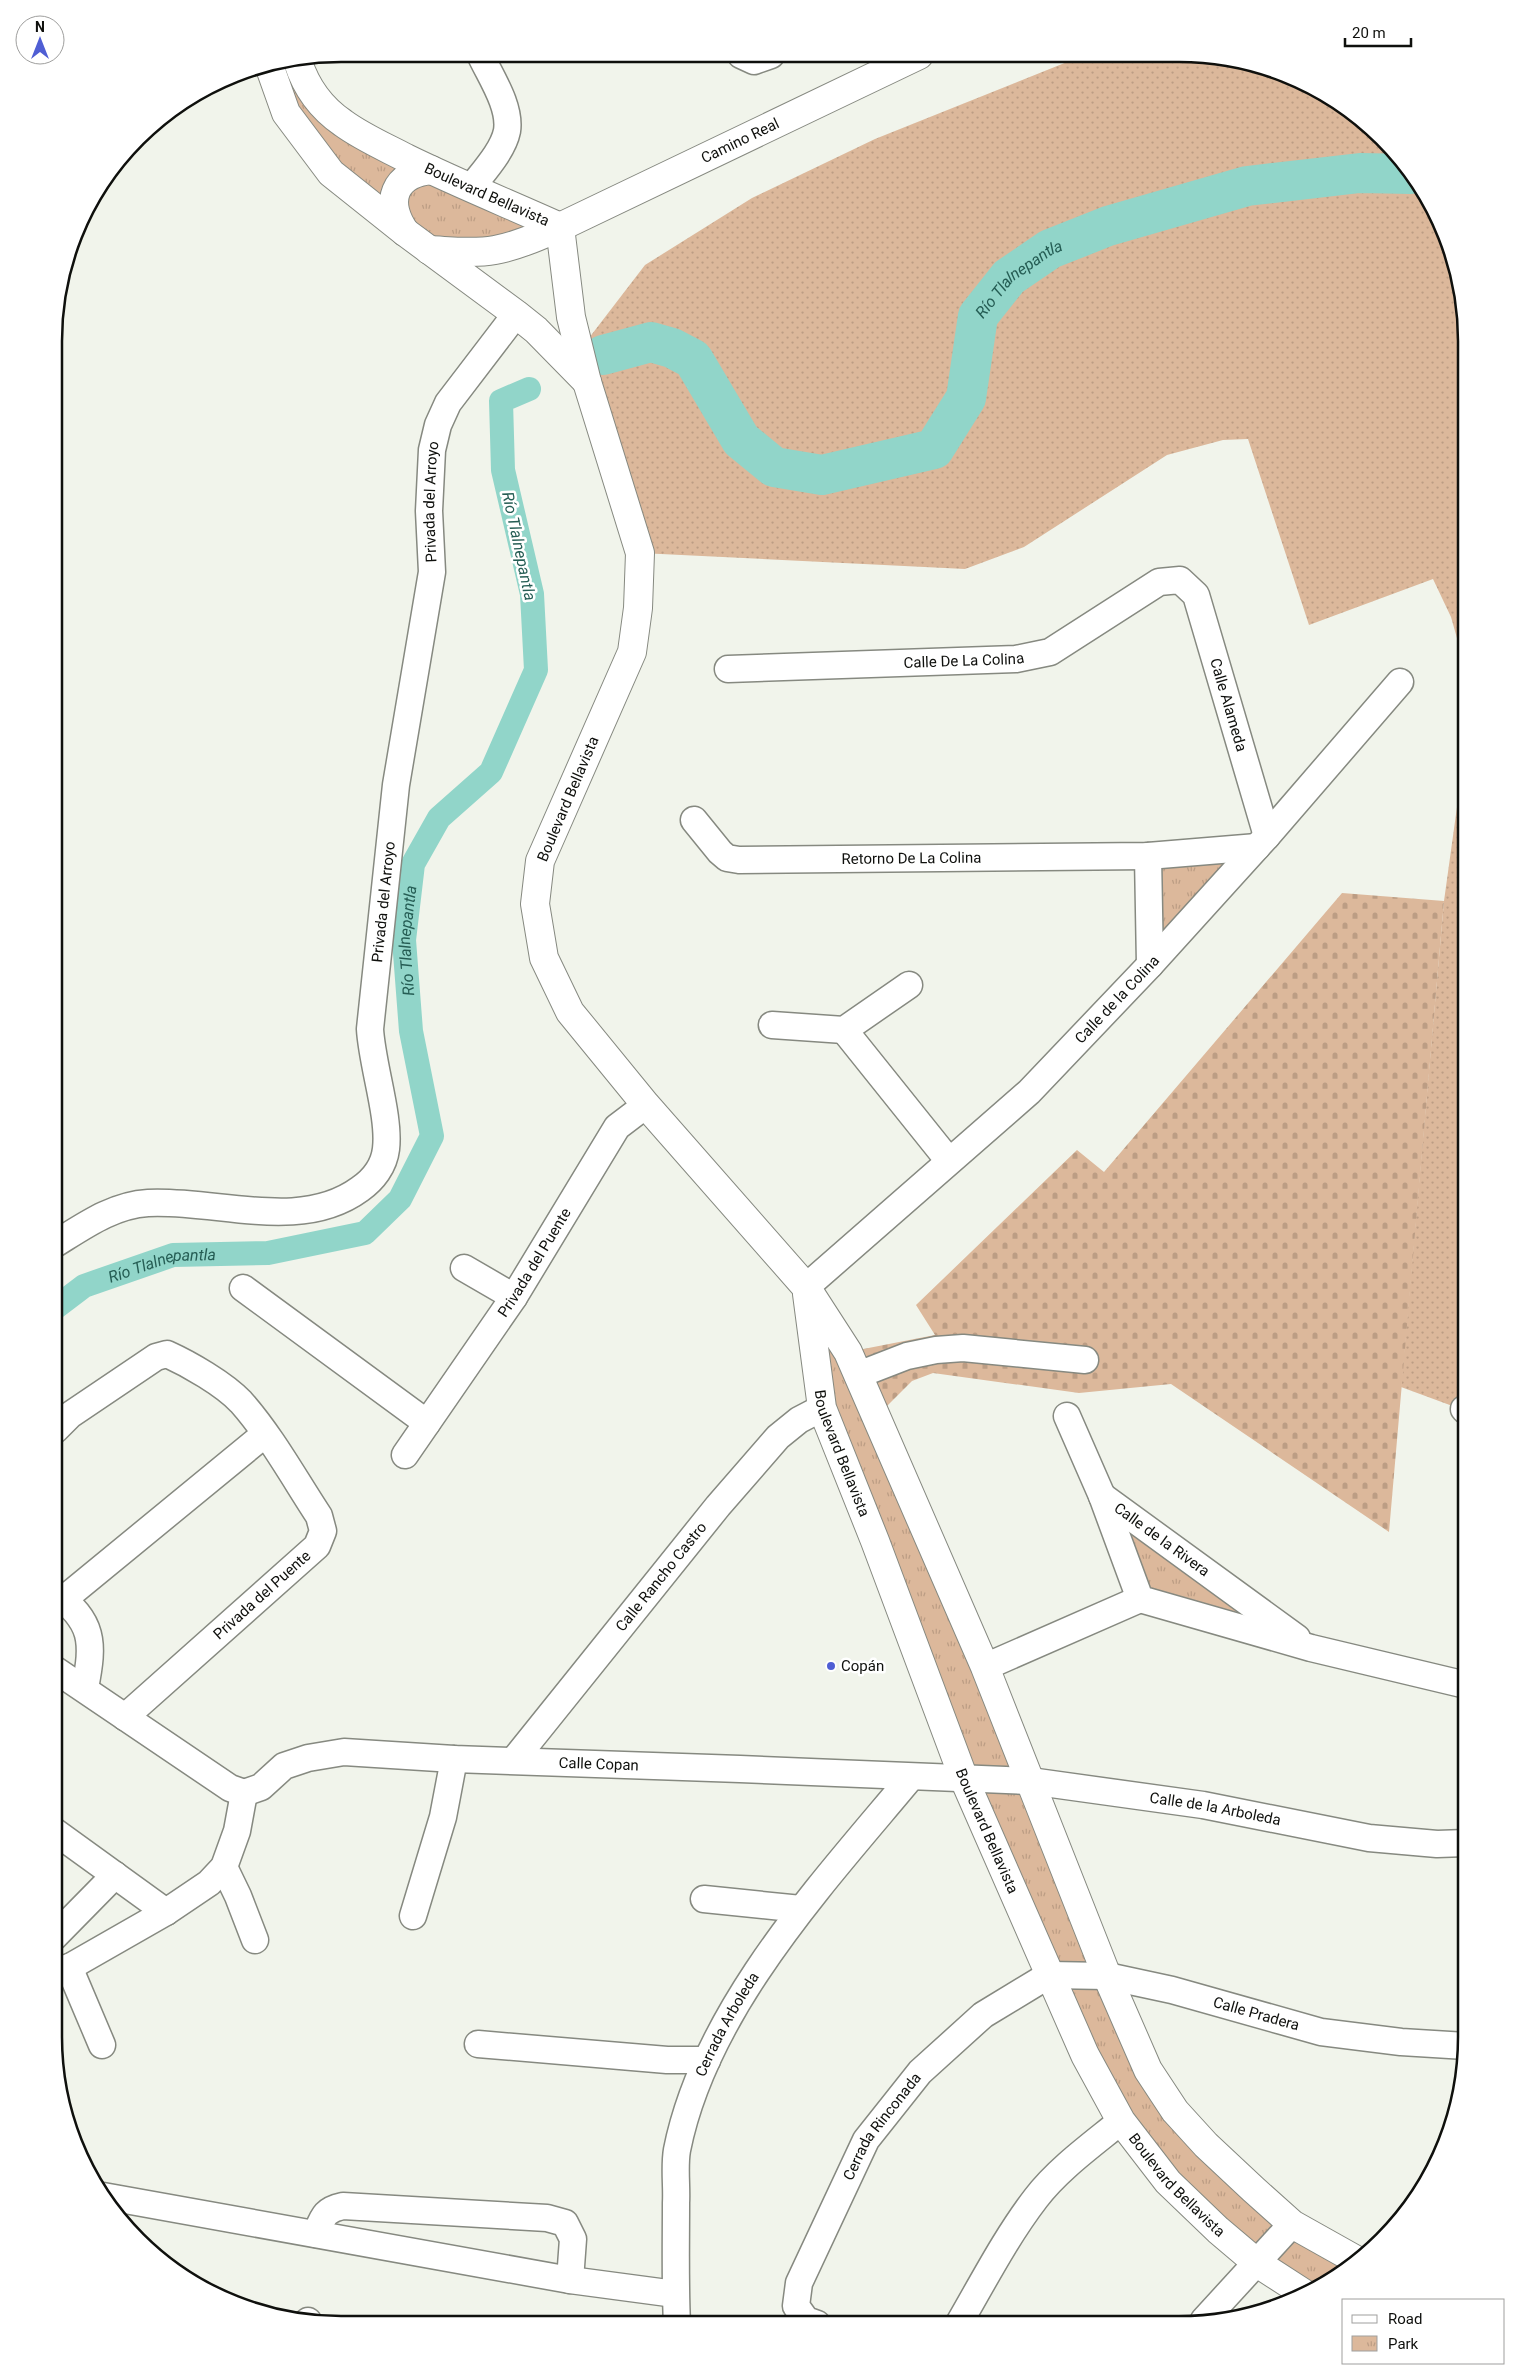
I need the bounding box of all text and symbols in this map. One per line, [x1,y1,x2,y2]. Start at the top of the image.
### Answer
north arrow [15,15,65,65]
scale bar [1345,15,1411,47]
text: N [35,19,45,35]
text: 20 m [1352,24,1386,42]
street label: Camino Real [698,114,782,167]
street label: Boulevard Bellavista [421,159,552,230]
water label: Río Tlalnepantla [971,236,1065,321]
street label: Privada del Arroyo [420,439,443,563]
water label: Río Tlalnepantla [498,490,540,602]
street label: Calle De La Colina [903,649,1026,672]
street label: Calle Alameda [1206,656,1251,754]
street label: Boulevard Bellavista [533,734,603,864]
street label: Privada del Arroyo [368,841,399,963]
street label: Retorno De La Colina [841,849,981,868]
water label: Río Tlalnepantla [394,884,420,997]
street label: Calle de la Colina [1071,952,1163,1047]
street label: Privada del Puente [494,1205,575,1320]
water label: Río Tlalnepantla [106,1245,216,1286]
street label: Boulevard Bellavista [811,1389,873,1519]
street label: Calle de la Rivera [1111,1499,1213,1580]
street label: Calle Rancho Castro [612,1518,711,1635]
street label: Privada del Puente [210,1547,314,1643]
place label: Copán [841,1657,884,1675]
marker: Copán [825,1660,837,1672]
street label: Calle Copan [558,1754,639,1774]
street label: Boulevard Bellavista [952,1766,1022,1896]
street label: Calle de la Arboleda [1149,1789,1282,1829]
street label: Cerrada Arboleda [692,1969,763,2079]
street label: Calle Pradera [1211,1993,1301,2034]
street label: Cerrada Rinconada [839,2069,925,2183]
street label: Boulevard Bellavista [1125,2130,1229,2241]
legend [1342,2299,1505,2364]
text: Road [1388,2310,1422,2328]
text: Park [1388,2335,1419,2353]

